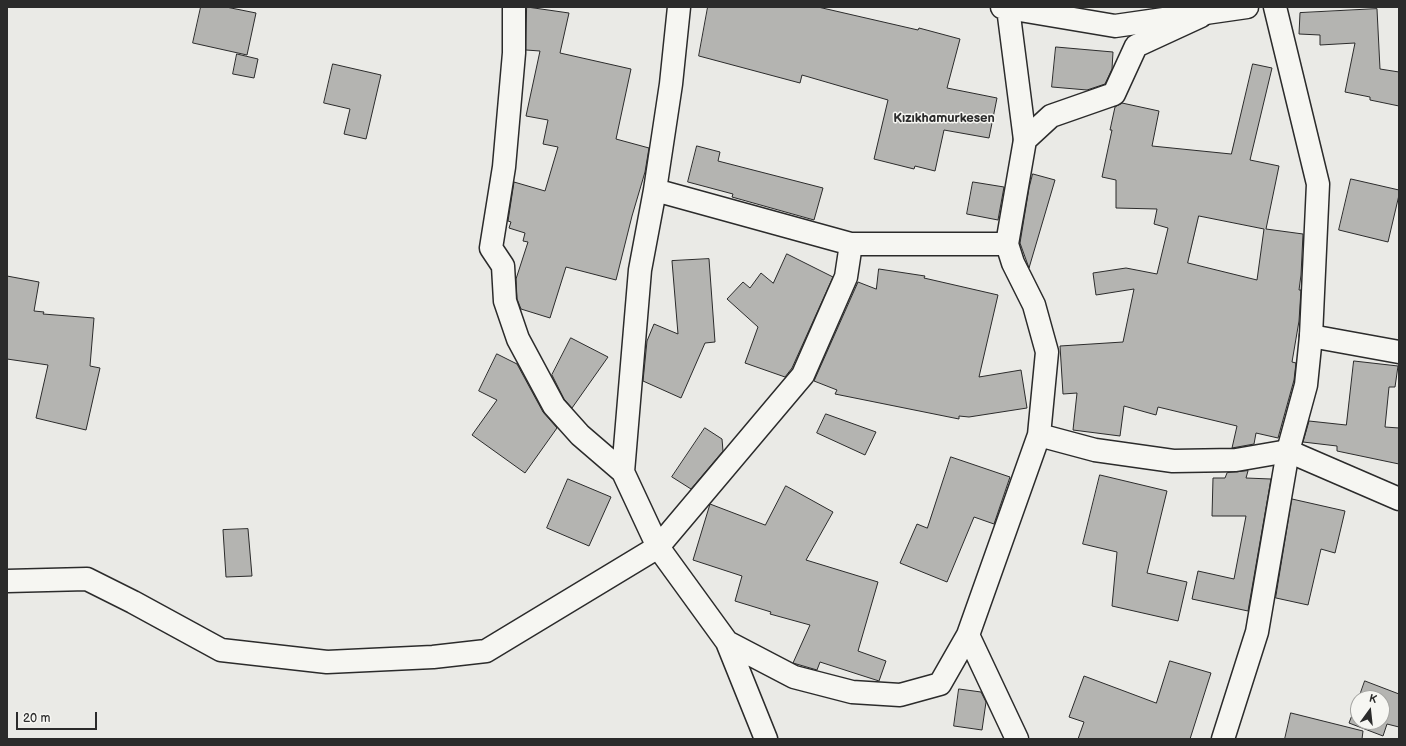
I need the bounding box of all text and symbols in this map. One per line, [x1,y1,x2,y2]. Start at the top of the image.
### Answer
district label: Kızıkhamurkesen [893,111,995,127]
north arrow [1350,690,1390,730]
text: K [1368,692,1378,706]
scale bar [18,704,99,730]
text: 20 m [23,711,50,726]

